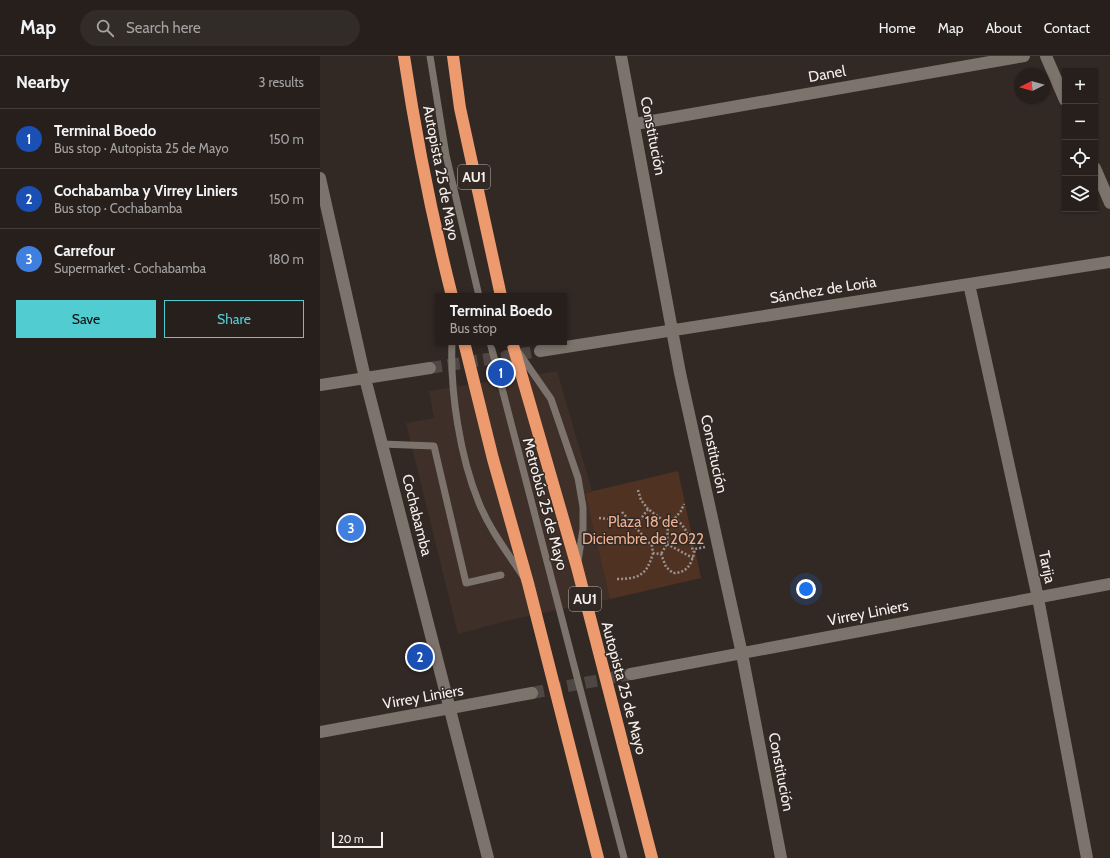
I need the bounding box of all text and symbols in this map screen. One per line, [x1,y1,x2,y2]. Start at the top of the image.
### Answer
search box [80,10,360,46]
text: Map [20,16,56,39]
icon: search [94,17,116,39]
text: Search here [126,19,201,37]
text: Home [879,19,916,37]
text: Map [938,19,963,37]
text: About [985,19,1022,37]
text: Contact [1044,19,1090,37]
street label: Danel [807,62,848,86]
north arrow [1014,68,1050,104]
map controls [1062,68,1098,212]
button: + [1062,68,1098,104]
text: Nearby [16,72,69,92]
text: 3 results [258,74,304,90]
street label: Constitución [637,95,669,177]
street label: Autopista 25 de Mayo [419,104,463,242]
button: − [1062,104,1098,140]
text: Terminal Boedo [54,122,156,140]
text: 1 [27,131,31,147]
text: 150 m [269,131,304,147]
text: Bus stop · Autopista 25 de Mayo [54,140,229,156]
button: locate [1062,140,1098,176]
road number: AU1 [458,165,490,189]
button: layers [1062,176,1098,212]
text: Cochabamba y Virrey Liniers [54,182,238,200]
text: 2 [26,191,32,207]
text: 150 m [269,191,304,207]
text: Bus stop · Cochabamba [54,200,182,216]
text: Carrefour [54,242,115,260]
text: 3 [25,251,33,267]
text: 180 m [268,251,304,267]
text: Supermarket · Cochabamba [54,260,206,276]
street label: Sánchez de Loria [768,273,878,307]
popup [435,293,567,345]
button: Save [16,300,156,338]
button: Share [164,300,304,338]
text: Terminal Boedo [450,302,552,320]
text: Bus stop [450,320,497,336]
pin: 1 [488,358,514,388]
street label: Constitución [697,413,731,495]
street label: Metrobús 25 de Mayo [519,436,571,572]
street label: Cochabamba [398,472,436,559]
pin: 3 [338,513,364,543]
park label: Plaza 18 de Diciembre de 2022 [582,513,704,548]
street label: Tarija [1035,549,1059,586]
your location [796,579,816,599]
road number: AU1 [569,587,601,611]
street label: Virrey Liniers [826,596,910,630]
street label: Autopista 25 de Mayo [598,620,650,756]
pin: 2 [407,642,433,672]
street label: Virrey Liniers [381,681,465,713]
street label: Constitución [765,731,797,813]
scale bar [332,830,383,849]
text: 20 m [338,832,364,846]

